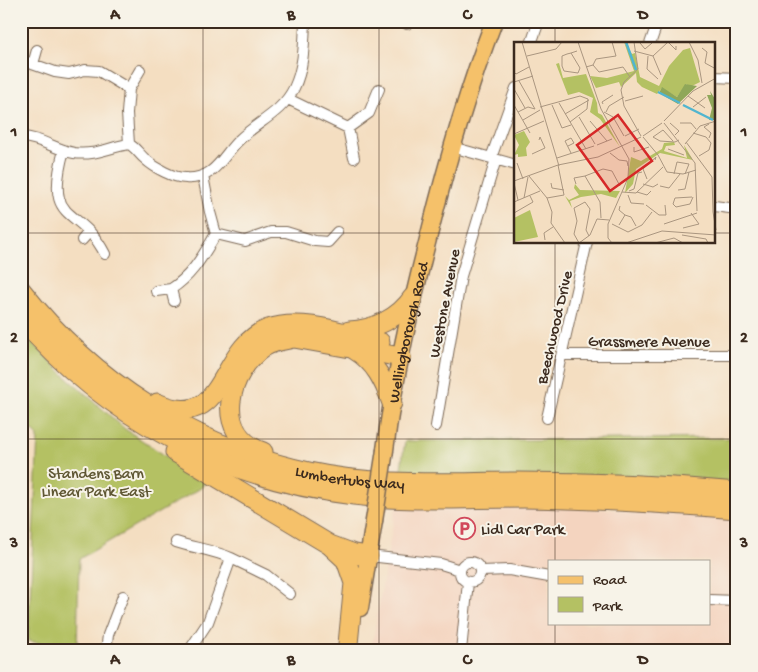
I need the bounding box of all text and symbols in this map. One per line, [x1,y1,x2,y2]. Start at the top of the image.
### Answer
text: A [109,7,121,26]
text: B [286,7,296,26]
text: C [462,7,473,26]
text: D [636,7,649,26]
inset map [514,42,716,244]
text: 1 [10,124,17,143]
text: 1 [740,124,747,143]
street label: Westone Avenue [427,247,466,360]
street label: Wellingborough Road [386,259,435,405]
street label: Beechwood Drive [534,269,579,387]
text: 2 [10,330,18,349]
text: 2 [740,330,748,349]
street label: Grassmere Avenue [588,334,711,353]
street label: Lumbertubs Way [293,463,405,495]
park label: Standens Barn Linear Park East [41,466,152,503]
parking icon: Lidl Car Park [453,516,477,540]
place label: Lidl Car Park [481,522,566,541]
text: 3 [9,535,18,554]
text: 3 [739,535,748,554]
legend [548,560,710,624]
text: Road [593,572,627,590]
text: Park [592,598,623,616]
text: A [109,652,121,671]
text: B [286,652,296,671]
text: C [462,652,473,671]
text: D [636,652,649,671]

